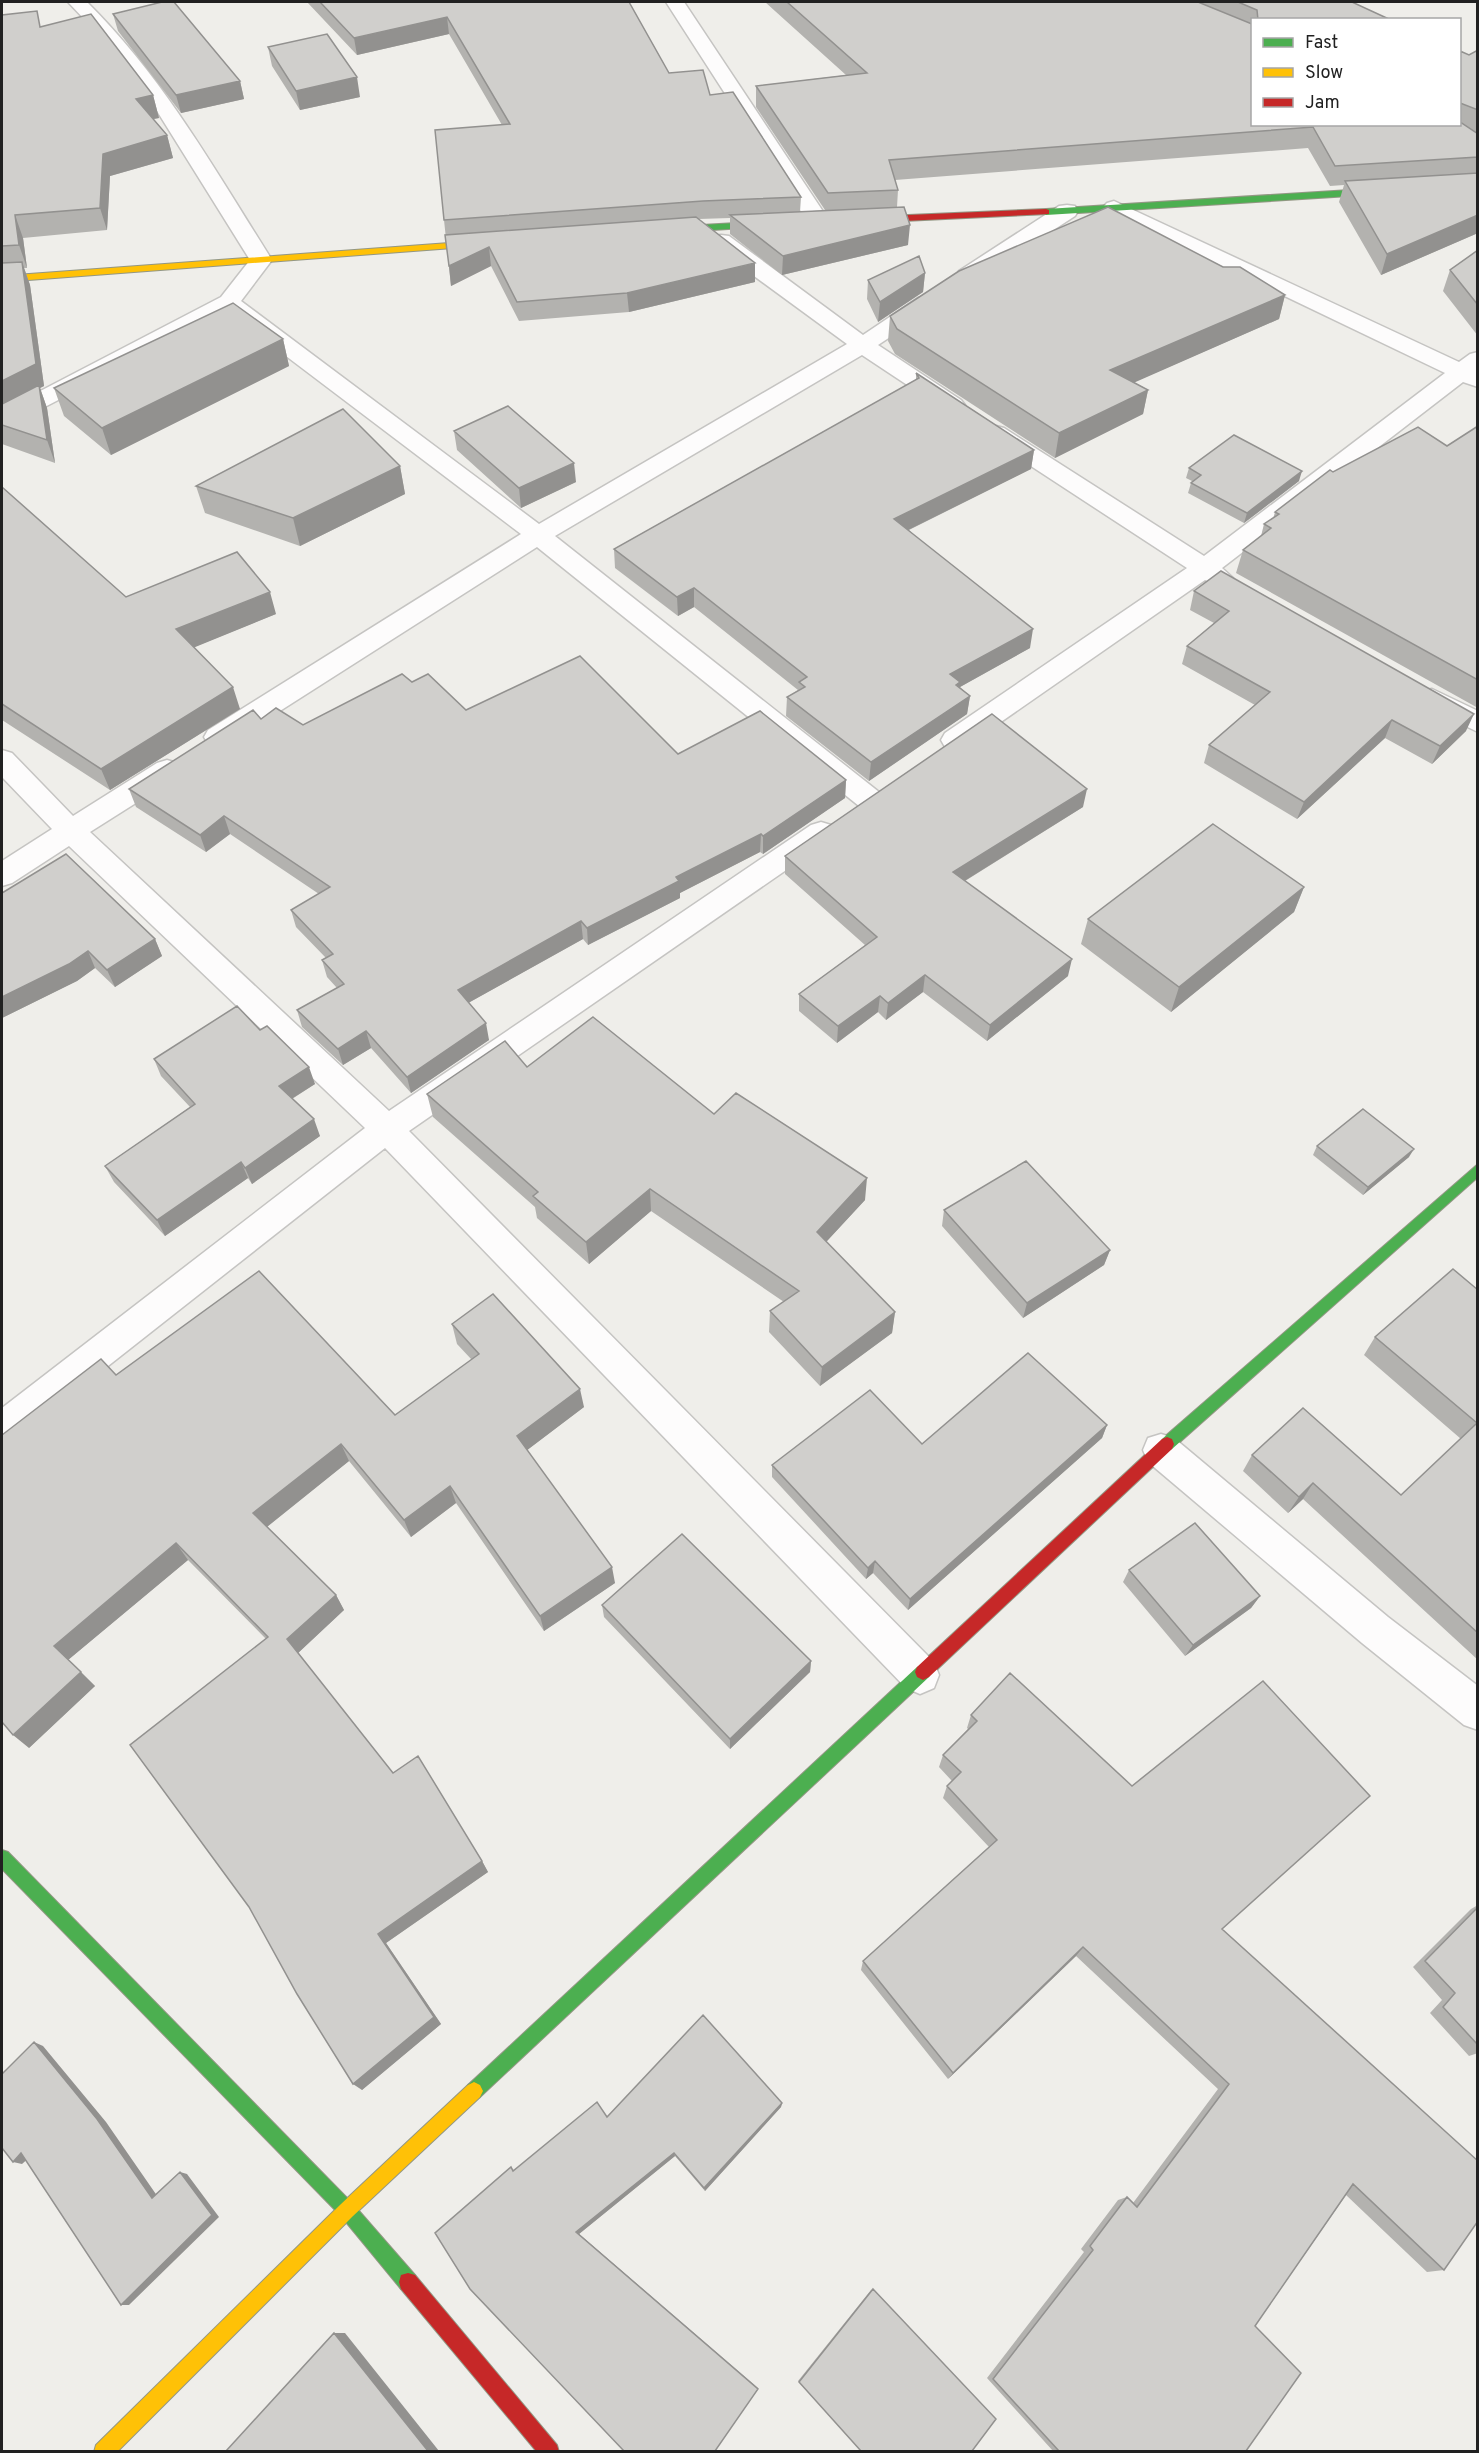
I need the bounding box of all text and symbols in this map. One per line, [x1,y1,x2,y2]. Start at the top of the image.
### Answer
legend [1251,18,1461,126]
text: Fast [1305,32,1338,55]
text: Slow [1305,62,1343,85]
text: Jam [1305,92,1340,115]

